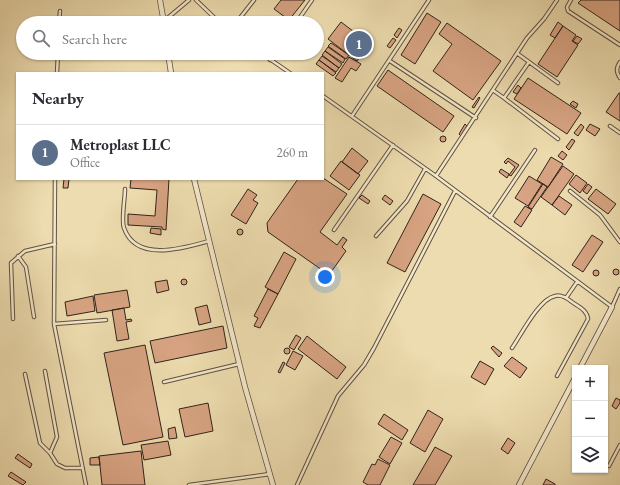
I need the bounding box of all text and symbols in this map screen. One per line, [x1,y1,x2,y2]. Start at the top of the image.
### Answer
search box [16,16,324,60]
icon: search [30,27,52,49]
text: Search here [62,29,127,48]
pin: 1 [346,29,372,59]
text: Nearby [32,87,84,109]
text: Metroplast LLC [70,135,171,154]
text: 1 [42,144,48,161]
text: 260 m [277,144,308,161]
text: Office [70,154,100,171]
your location [315,267,335,287]
map controls [572,365,608,473]
button: + [572,365,608,401]
button: − [572,401,608,437]
button: layers [572,437,608,473]

